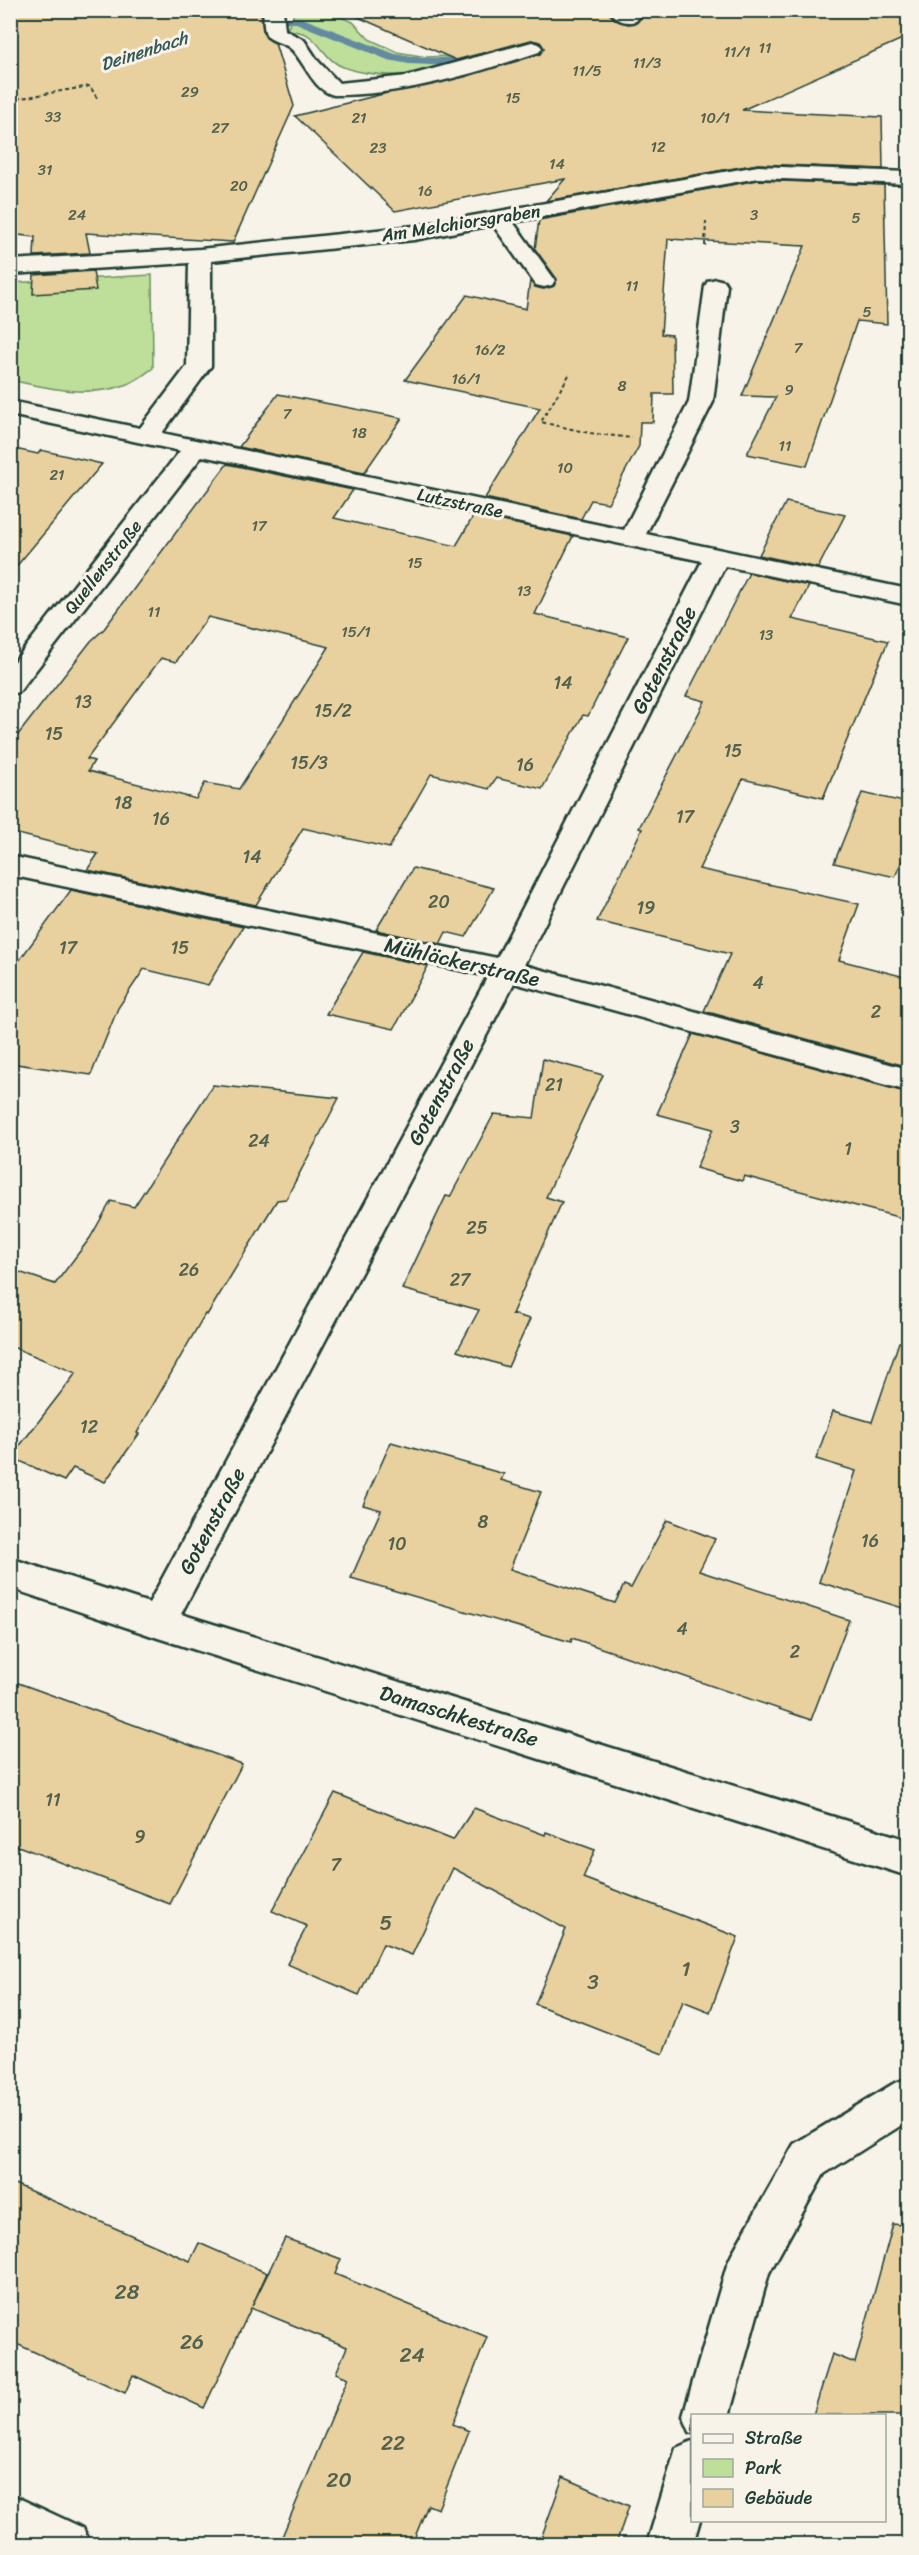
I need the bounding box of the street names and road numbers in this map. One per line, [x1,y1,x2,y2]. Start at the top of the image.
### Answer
street label: Am Melchiorsgraben [378,195,543,252]
street label: Lutzstraße [414,478,506,528]
street label: Quellenstraße [55,512,151,622]
street label: Gotenstraße [620,599,708,721]
street label: Mühläckerstraße [380,926,544,998]
street label: Gotenstraße [397,1031,485,1153]
street label: Gotenstraße [168,1460,256,1582]
street label: Damaschkestraße [375,1674,543,1758]

